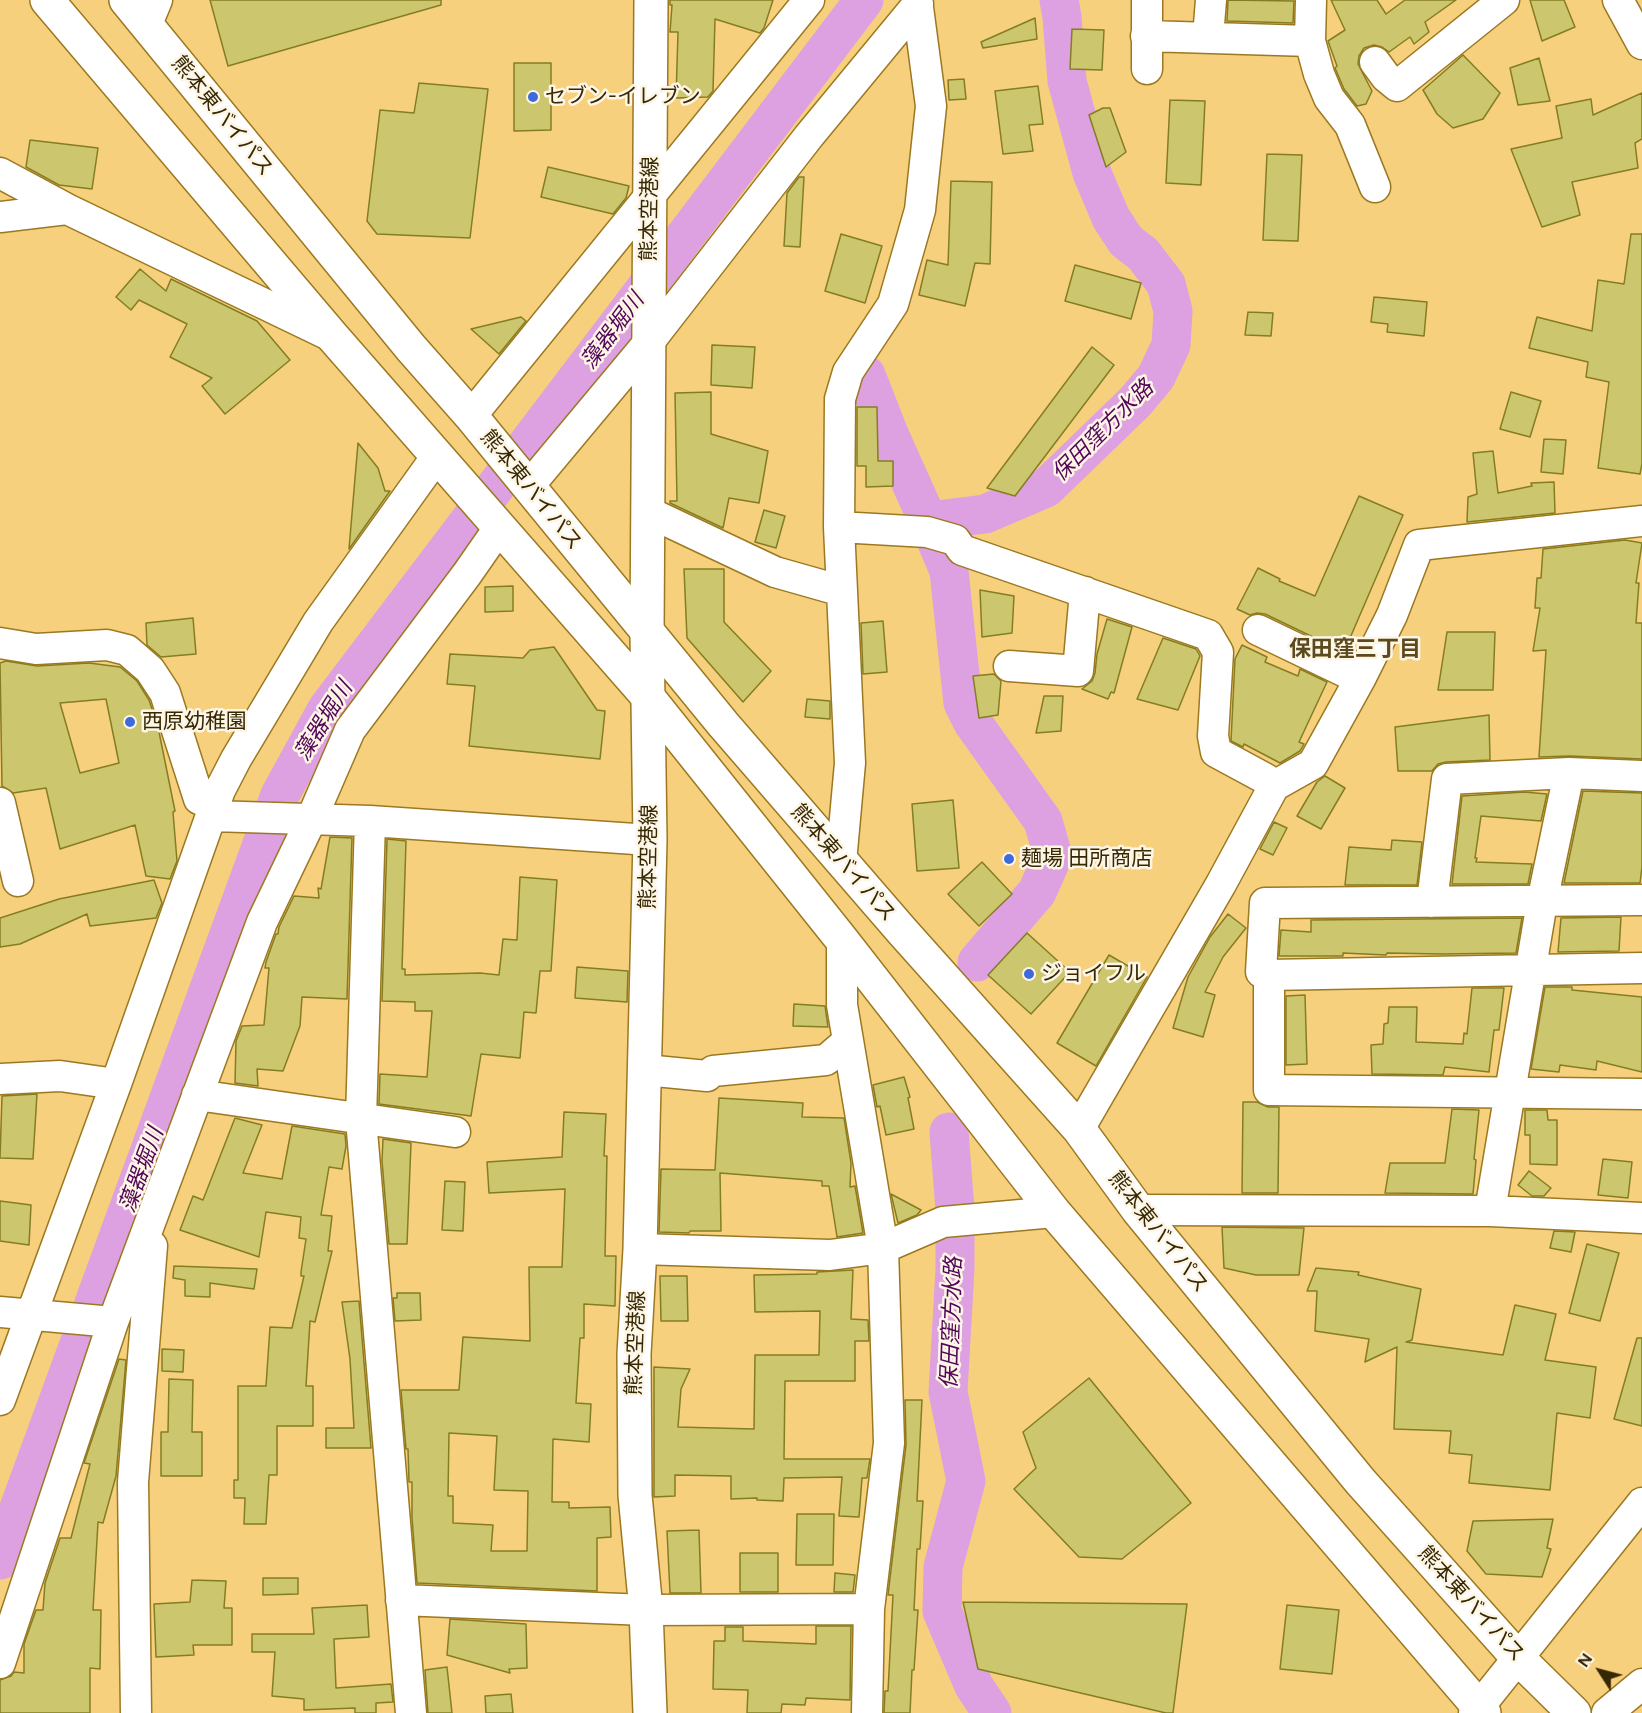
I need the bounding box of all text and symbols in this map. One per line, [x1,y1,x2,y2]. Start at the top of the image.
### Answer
street label: 熊本東バイパス [166,51,278,181]
place label: セブン-イレブン [545,84,701,110]
marker: セブン-イレブン [526,90,540,104]
street label: 熊本空港線 [636,156,664,262]
water label: 藻器堀川 [576,288,650,374]
water label: 保田窪方水路 [1047,375,1159,487]
street label: 熊本東バイパス [475,425,587,555]
district label: 保田窪三丁目 [1289,637,1421,663]
water label: 藻器堀川 [289,677,359,765]
place label: 西原幼稚園 [142,709,247,735]
marker: 西原幼稚園 [123,715,137,729]
street label: 熊本東バイパス [785,799,901,927]
street label: 熊本空港線 [635,804,663,910]
place label: 麺場 田所商店 [1021,846,1152,872]
marker: 麺場 田所商店 [1002,852,1016,866]
place label: ジョイフル [1041,961,1146,987]
marker: ジョイフル [1022,967,1036,981]
water label: 藻器堀川 [115,1124,169,1216]
street label: 熊本東バイパス [1103,1166,1213,1298]
water label: 保田窪方水路 [937,1257,967,1389]
street label: 熊本空港線 [622,1290,650,1396]
street label: 熊本東バイパス [1412,1541,1530,1667]
north arrow [1570,1641,1630,1701]
text: N [1574,1650,1596,1671]

